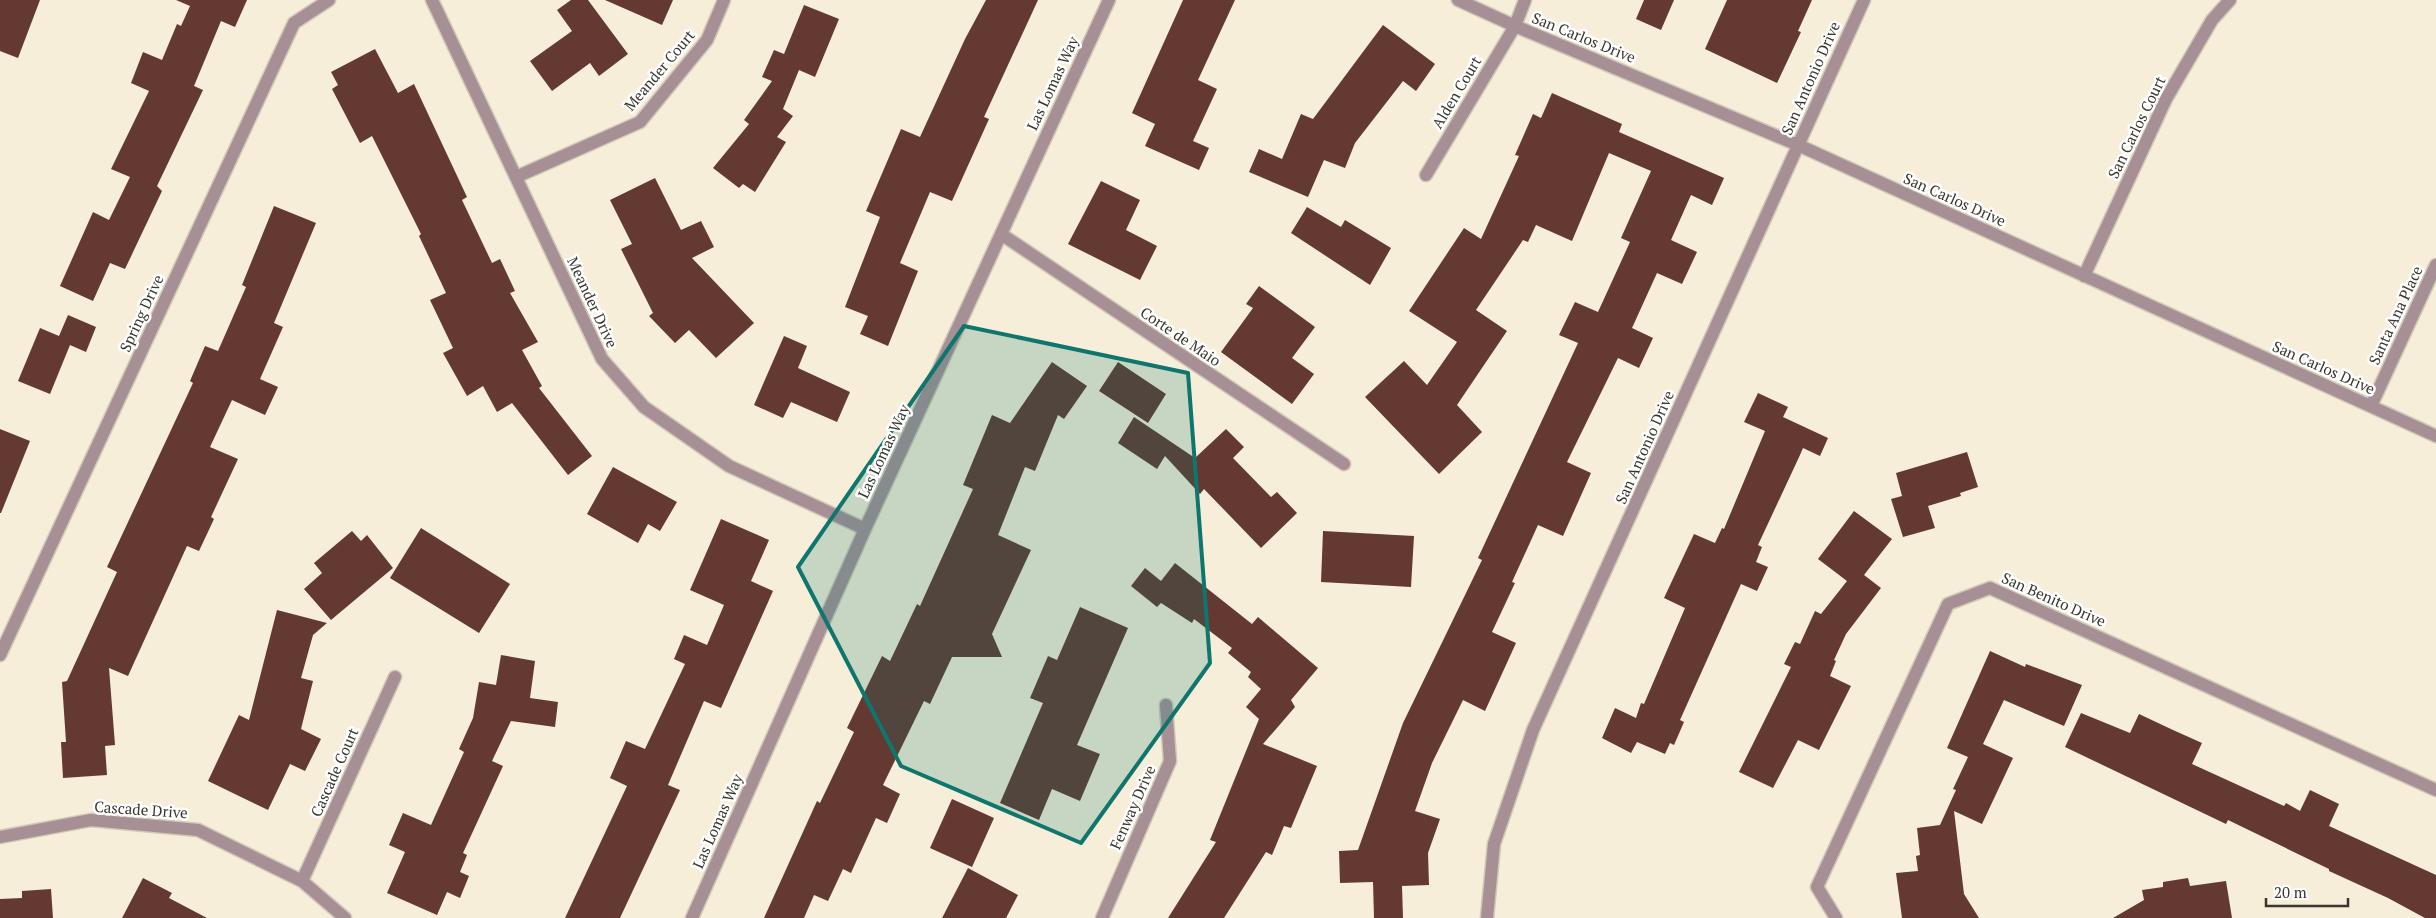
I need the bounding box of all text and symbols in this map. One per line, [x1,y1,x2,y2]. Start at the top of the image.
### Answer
street label: San Carlos Drive [1529,7,1639,67]
street label: San Antonio Drive [1776,18,1844,138]
street label: Meander Court [619,25,699,115]
street label: Las Lomas Way [1022,32,1083,133]
street label: Alden Court [1427,52,1486,132]
street label: San Carlos Court [2103,72,2170,182]
street label: San Carlos Drive [1901,168,2009,230]
street label: Meander Drive [563,253,623,351]
street label: Santa Ana Place [2363,262,2427,368]
street label: Spring Drive [114,271,168,355]
street label: Corte de Maio [1137,302,1225,370]
street label: San Carlos Drive [2270,336,2378,398]
street label: San Antonio Drive [1610,387,1678,507]
street label: Las Lomas Way [853,400,914,501]
street label: San Benito Drive [1999,567,2109,631]
street label: Cascade Court [305,724,363,820]
street label: Fenway Drive [1105,762,1159,852]
street label: Las Lomas Way [687,770,747,871]
street label: Cascade Drive [94,796,188,822]
scale bar [2266,876,2348,908]
text: 20 m [2274,882,2307,902]

